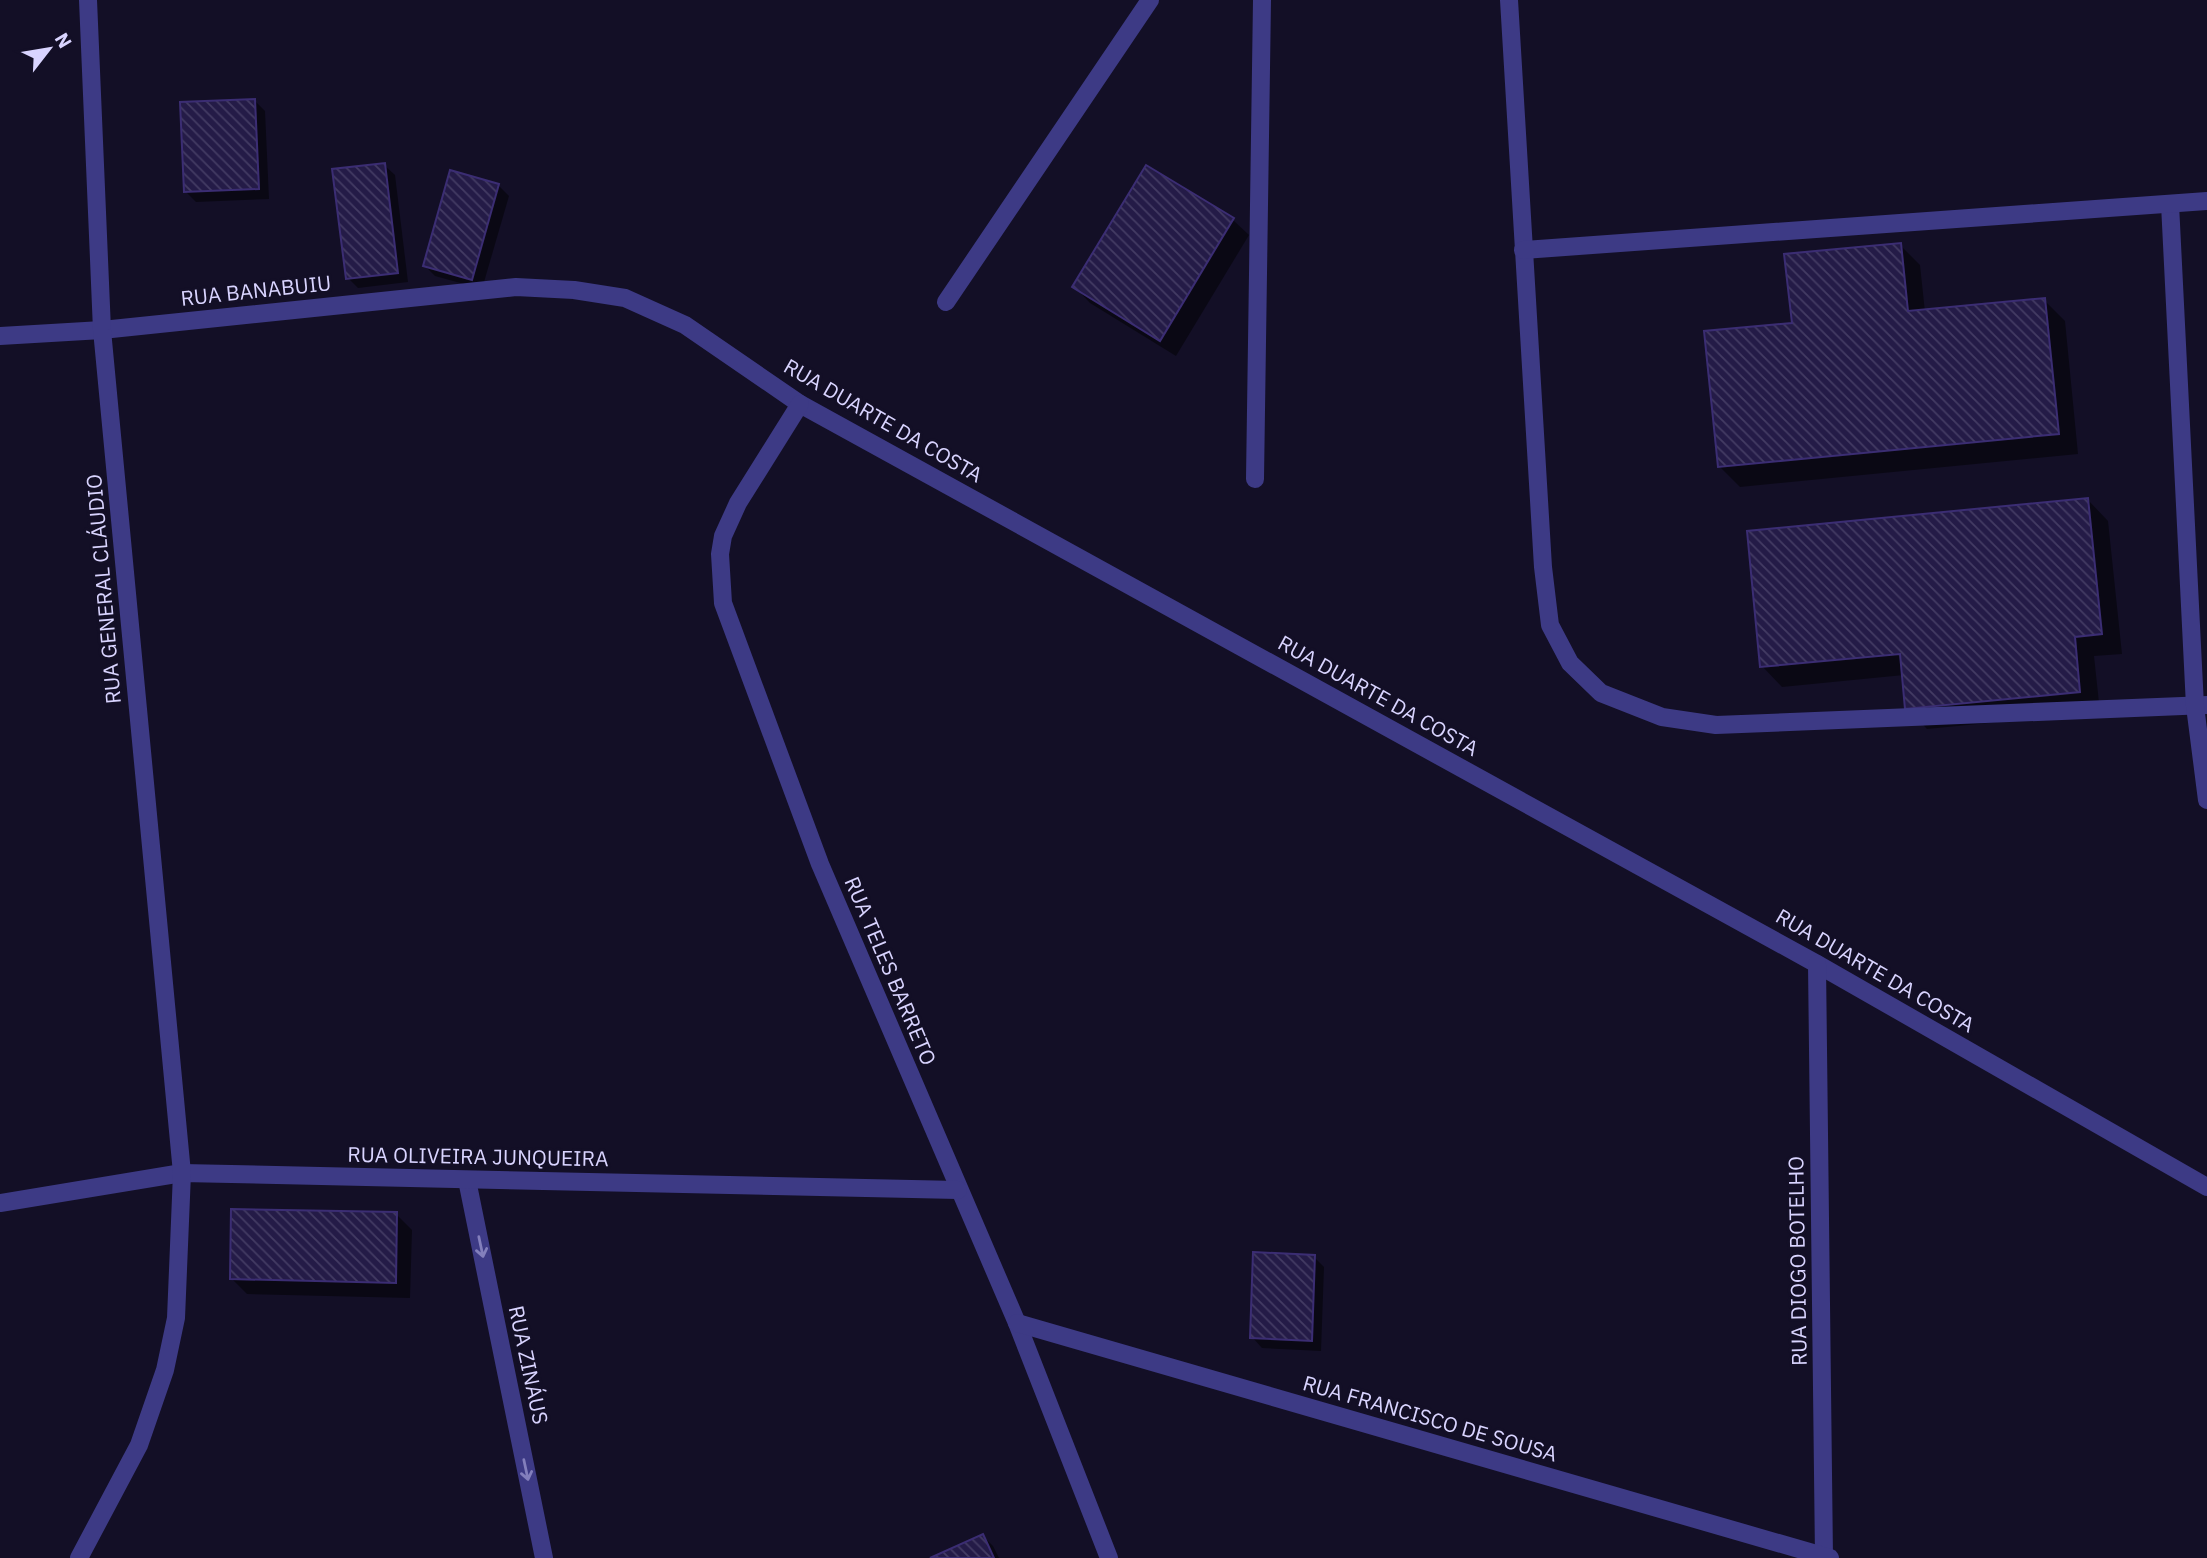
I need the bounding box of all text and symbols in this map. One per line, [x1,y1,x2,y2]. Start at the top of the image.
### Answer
north arrow [14,14,84,84]
text: N [50,28,77,52]
street label: RUA BANABUIU [179,268,333,312]
street label: RUA DUARTE DA COSTA [779,352,988,489]
street label: RUA GENERAL CLÁUDIO [79,473,127,705]
street label: RUA DUARTE DA COSTA [1273,628,1484,762]
street label: RUA TELES BARRETO [839,872,943,1069]
street label: RUA DUARTE DA COSTA [1771,902,1980,1039]
street label: RUA OLIVEIRA JUNQUEIRA [347,1140,609,1172]
street label: RUA DIOGO BOTELHO [1781,1156,1813,1366]
one-way arrow [474,1235,488,1258]
street label: RUA ZINÁUS [503,1303,555,1427]
street label: RUA FRANCISCO DE SOUSA [1300,1368,1561,1468]
one-way arrow [520,1458,534,1481]

